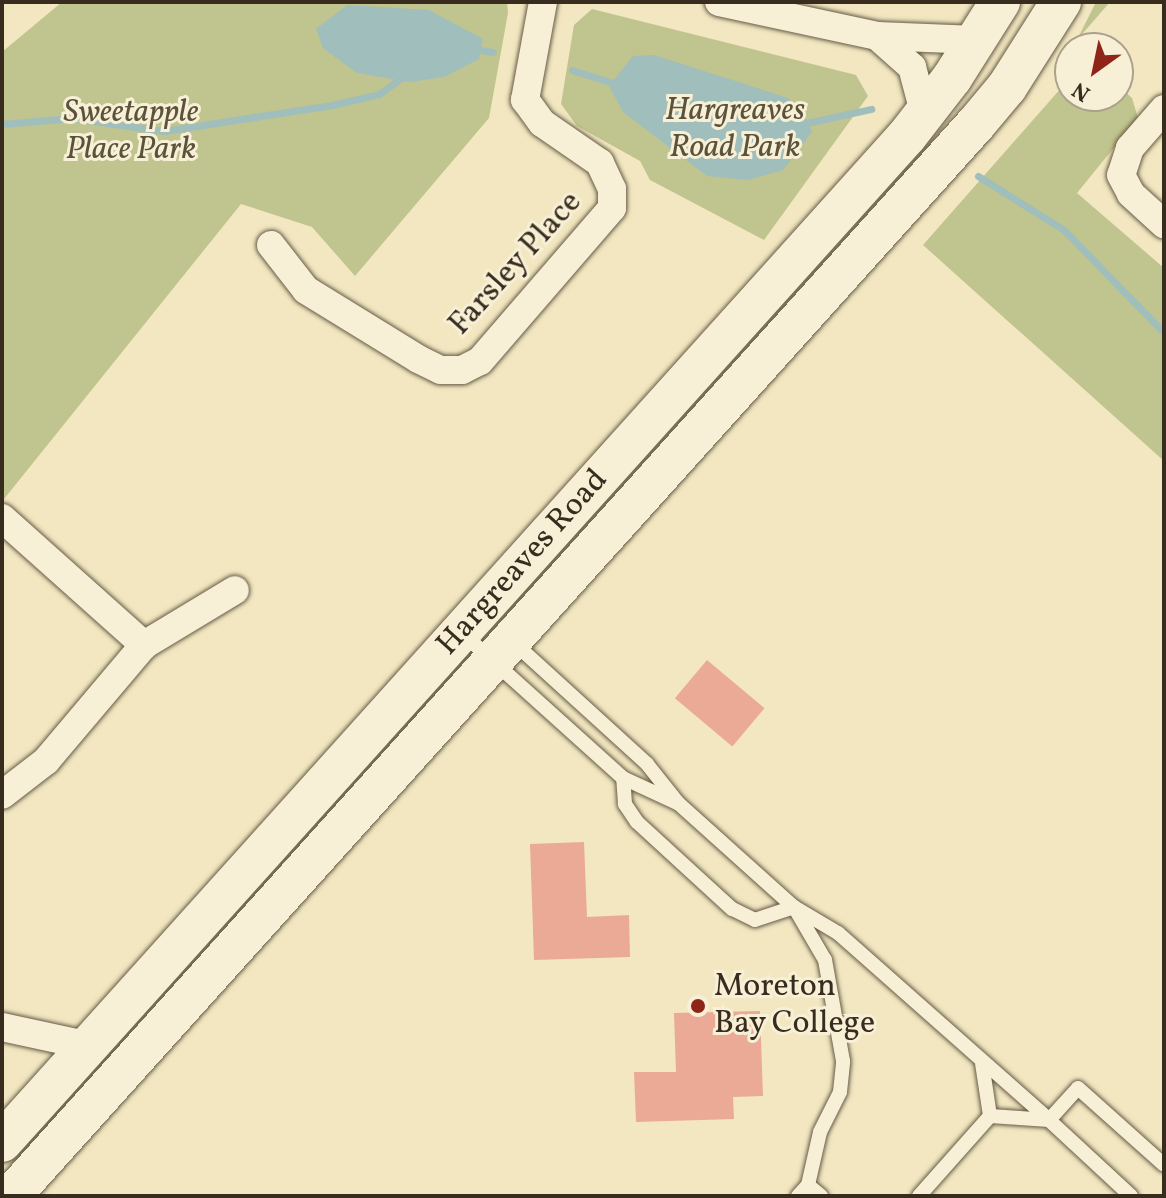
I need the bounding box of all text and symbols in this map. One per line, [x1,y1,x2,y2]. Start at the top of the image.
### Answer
north arrow [1054,32,1134,112]
text: N [1067,74,1097,108]
park label: Hargreaves Road Park [665,93,805,168]
park label: Sweetapple Place Park [64,95,198,170]
street label: Farsley Place [441,184,591,344]
street label: Hargreaves Road [429,462,617,664]
place label: Moreton Bay College [714,969,876,1044]
marker: Moreton Bay College [689,997,707,1015]

